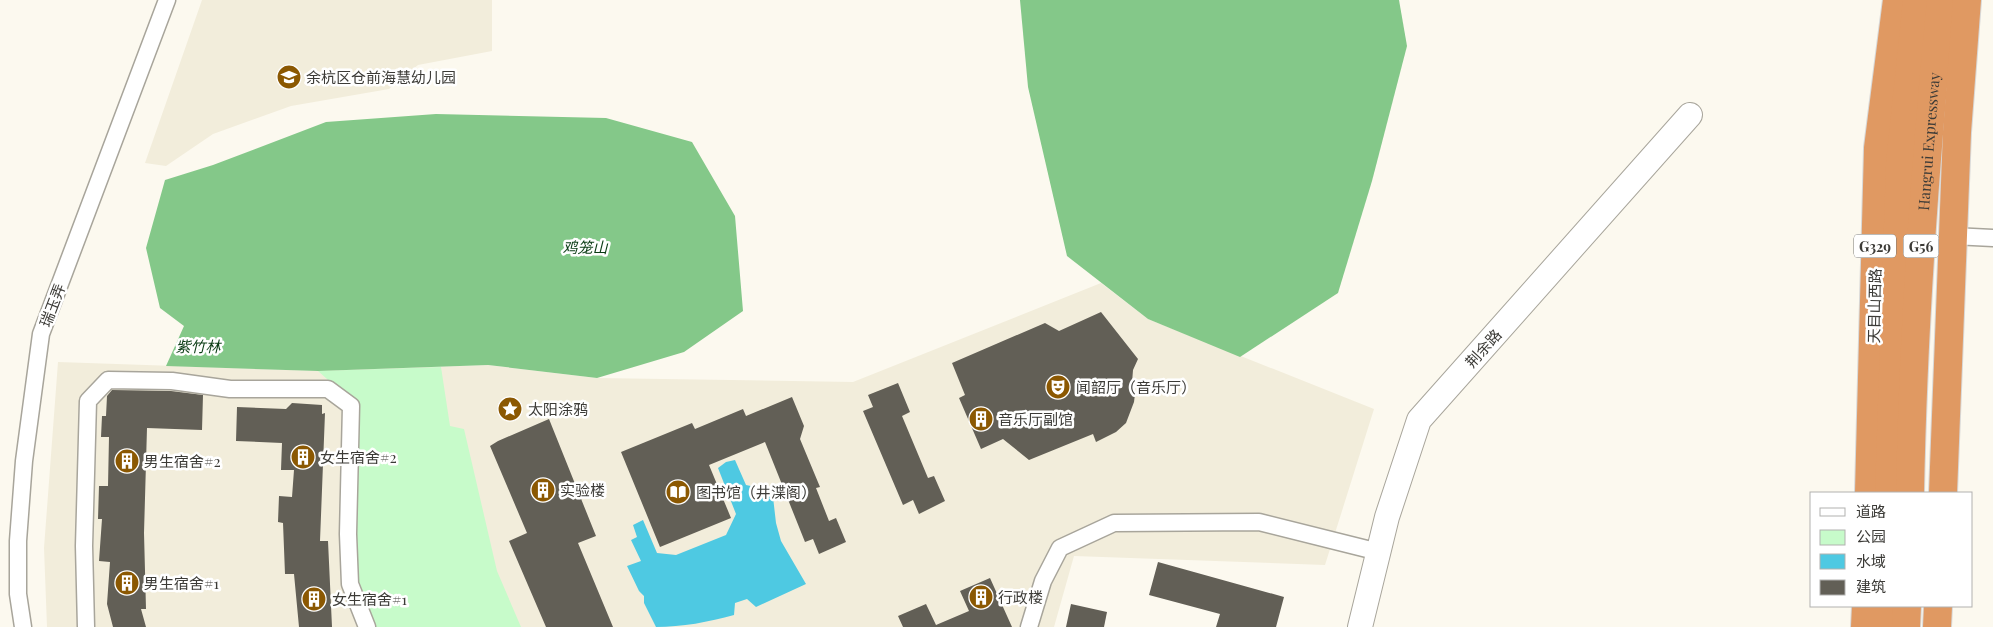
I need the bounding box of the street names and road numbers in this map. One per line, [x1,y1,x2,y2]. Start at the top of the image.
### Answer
street label: Hangrui Expressway [1913,71,1944,211]
road number: G329 [1854,235,1896,258]
road number: G56 [1904,235,1938,258]
street label: 天目山西路 [1863,268,1885,344]
street label: 瑞玉弄 [35,280,69,330]
street label: 荆余路 [1461,325,1505,371]

